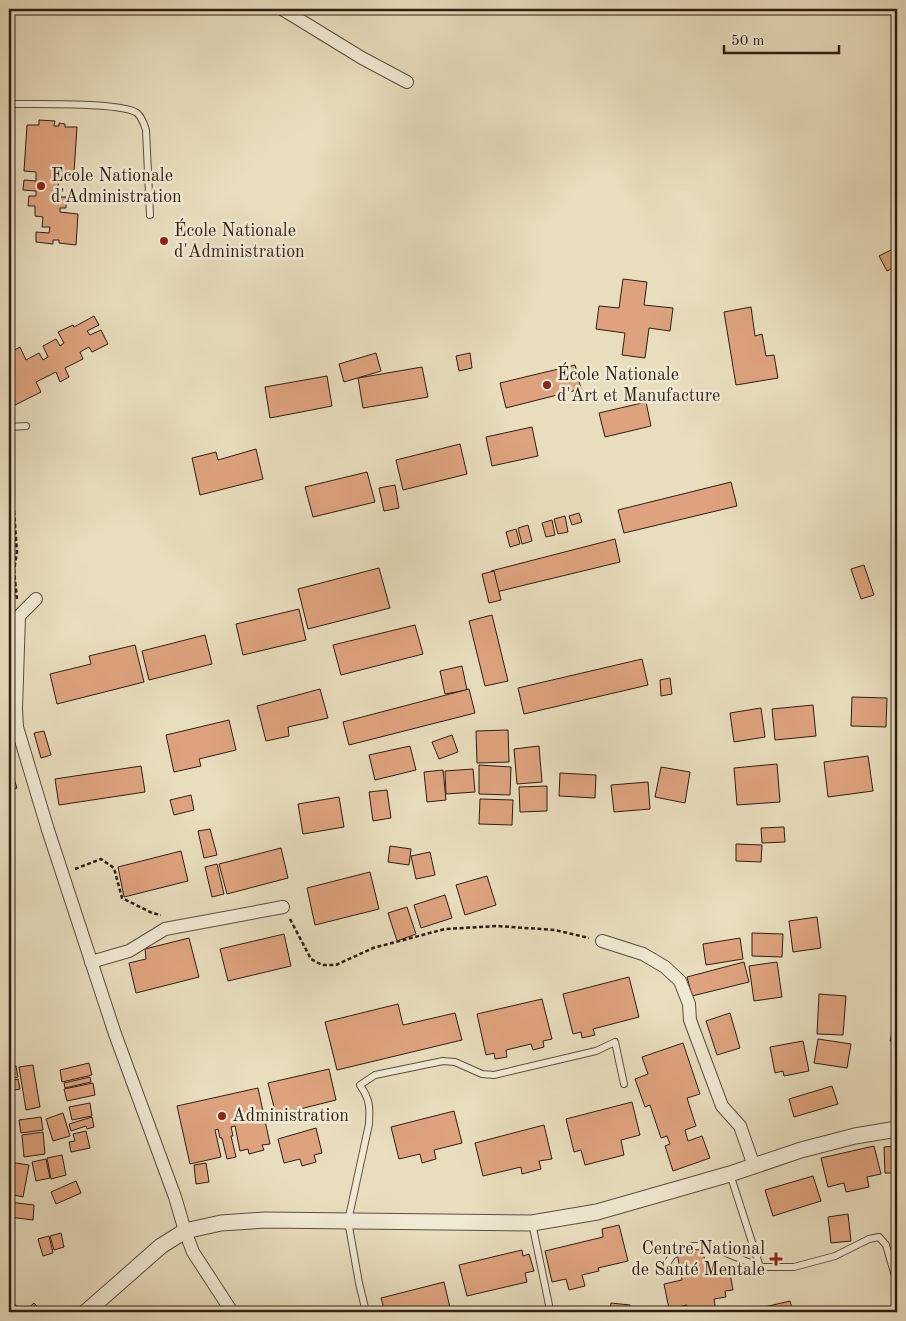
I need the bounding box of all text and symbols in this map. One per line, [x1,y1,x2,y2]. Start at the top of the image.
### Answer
scale bar [724,22,838,54]
text: 50 m [731,34,765,49]
place label: Ecole Nationale d'Administration [51,167,182,206]
marker: Ecole Nationale d'Administration [35,180,47,192]
place label: École Nationale d'Administration [174,218,305,261]
marker: École Nationale d'Administration [158,235,170,247]
place label: École Nationale d'Art et Manufacture [557,362,720,405]
marker: École Nationale d'Art et Manufacture [541,379,553,391]
place label: Administration [232,1107,349,1125]
marker: Administration [216,1110,228,1122]
place label: Centre National de Santé Mentale [631,1240,765,1279]
marker: Centre National de Santé Mentale [769,1252,783,1266]

